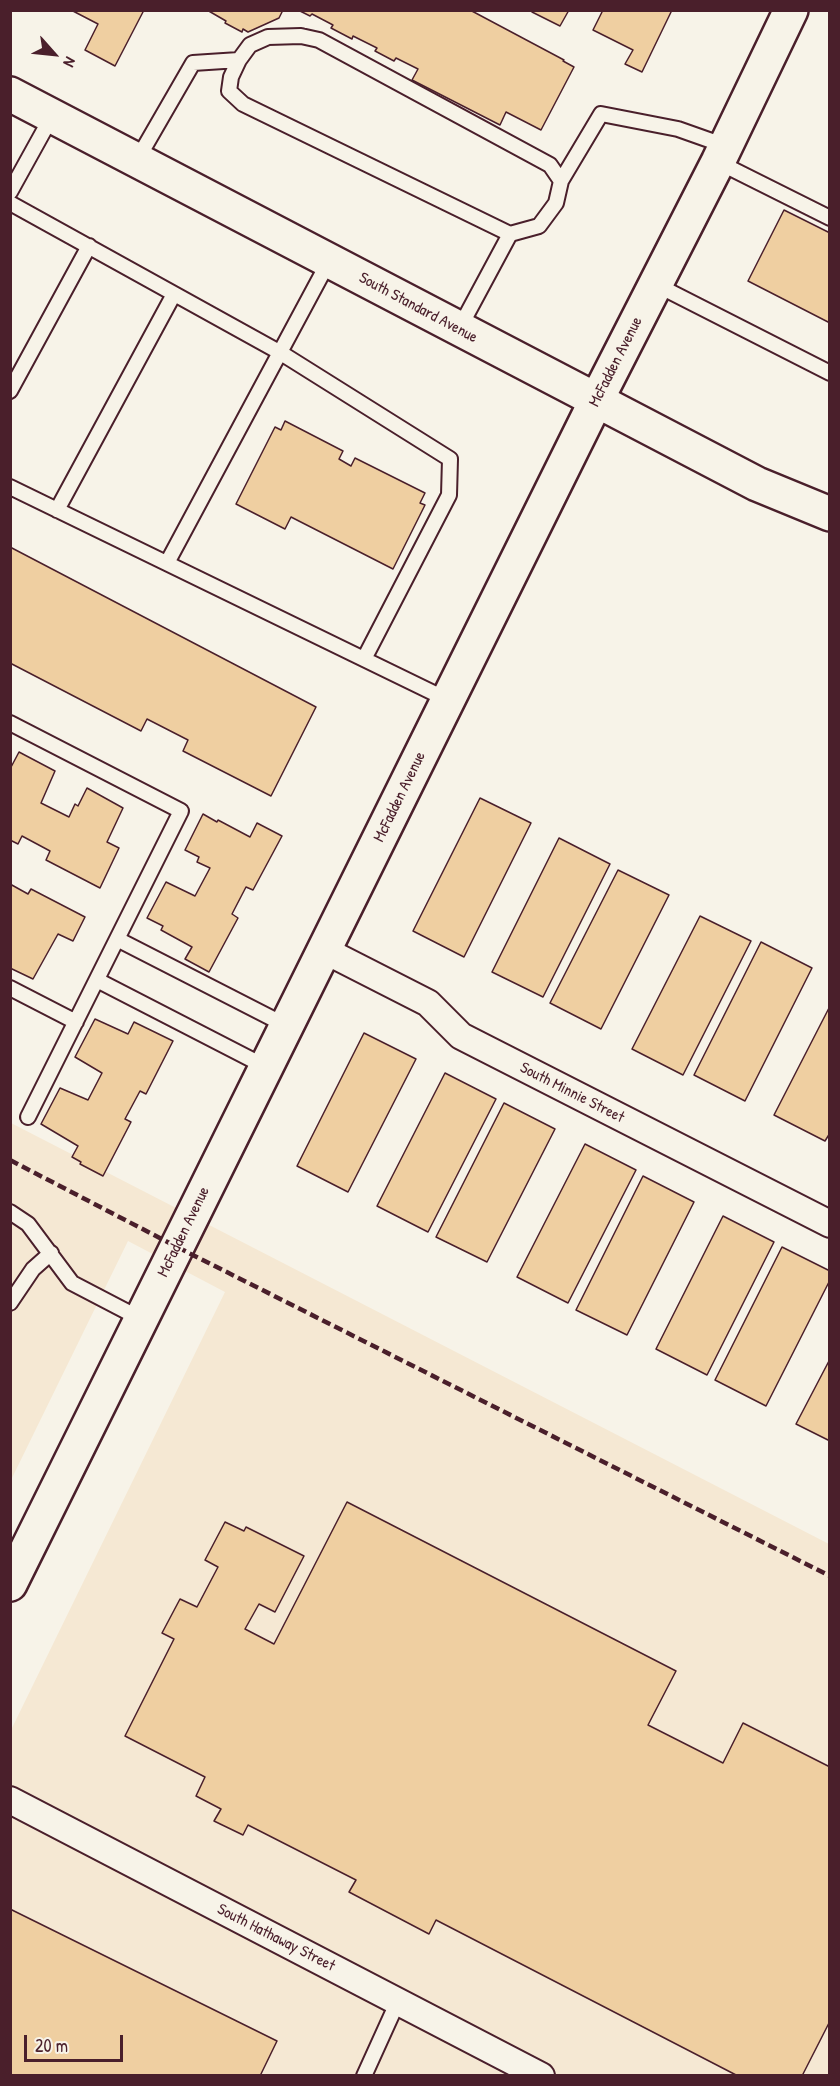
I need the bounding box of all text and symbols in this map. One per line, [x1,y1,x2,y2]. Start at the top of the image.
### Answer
north arrow [24,24,84,84]
text: N [58,53,82,71]
street label: South Standard Avenue [355,269,481,347]
street label: McFadden Avenue [585,314,647,410]
street label: McFadden Avenue [370,749,430,845]
street label: South Minnie Street [517,1058,627,1128]
street label: McFadden Avenue [154,1184,214,1280]
street label: South Hathaway Street [214,1900,338,1976]
scale bar [27,2023,126,2061]
text: 20 m [35,2033,68,2058]

